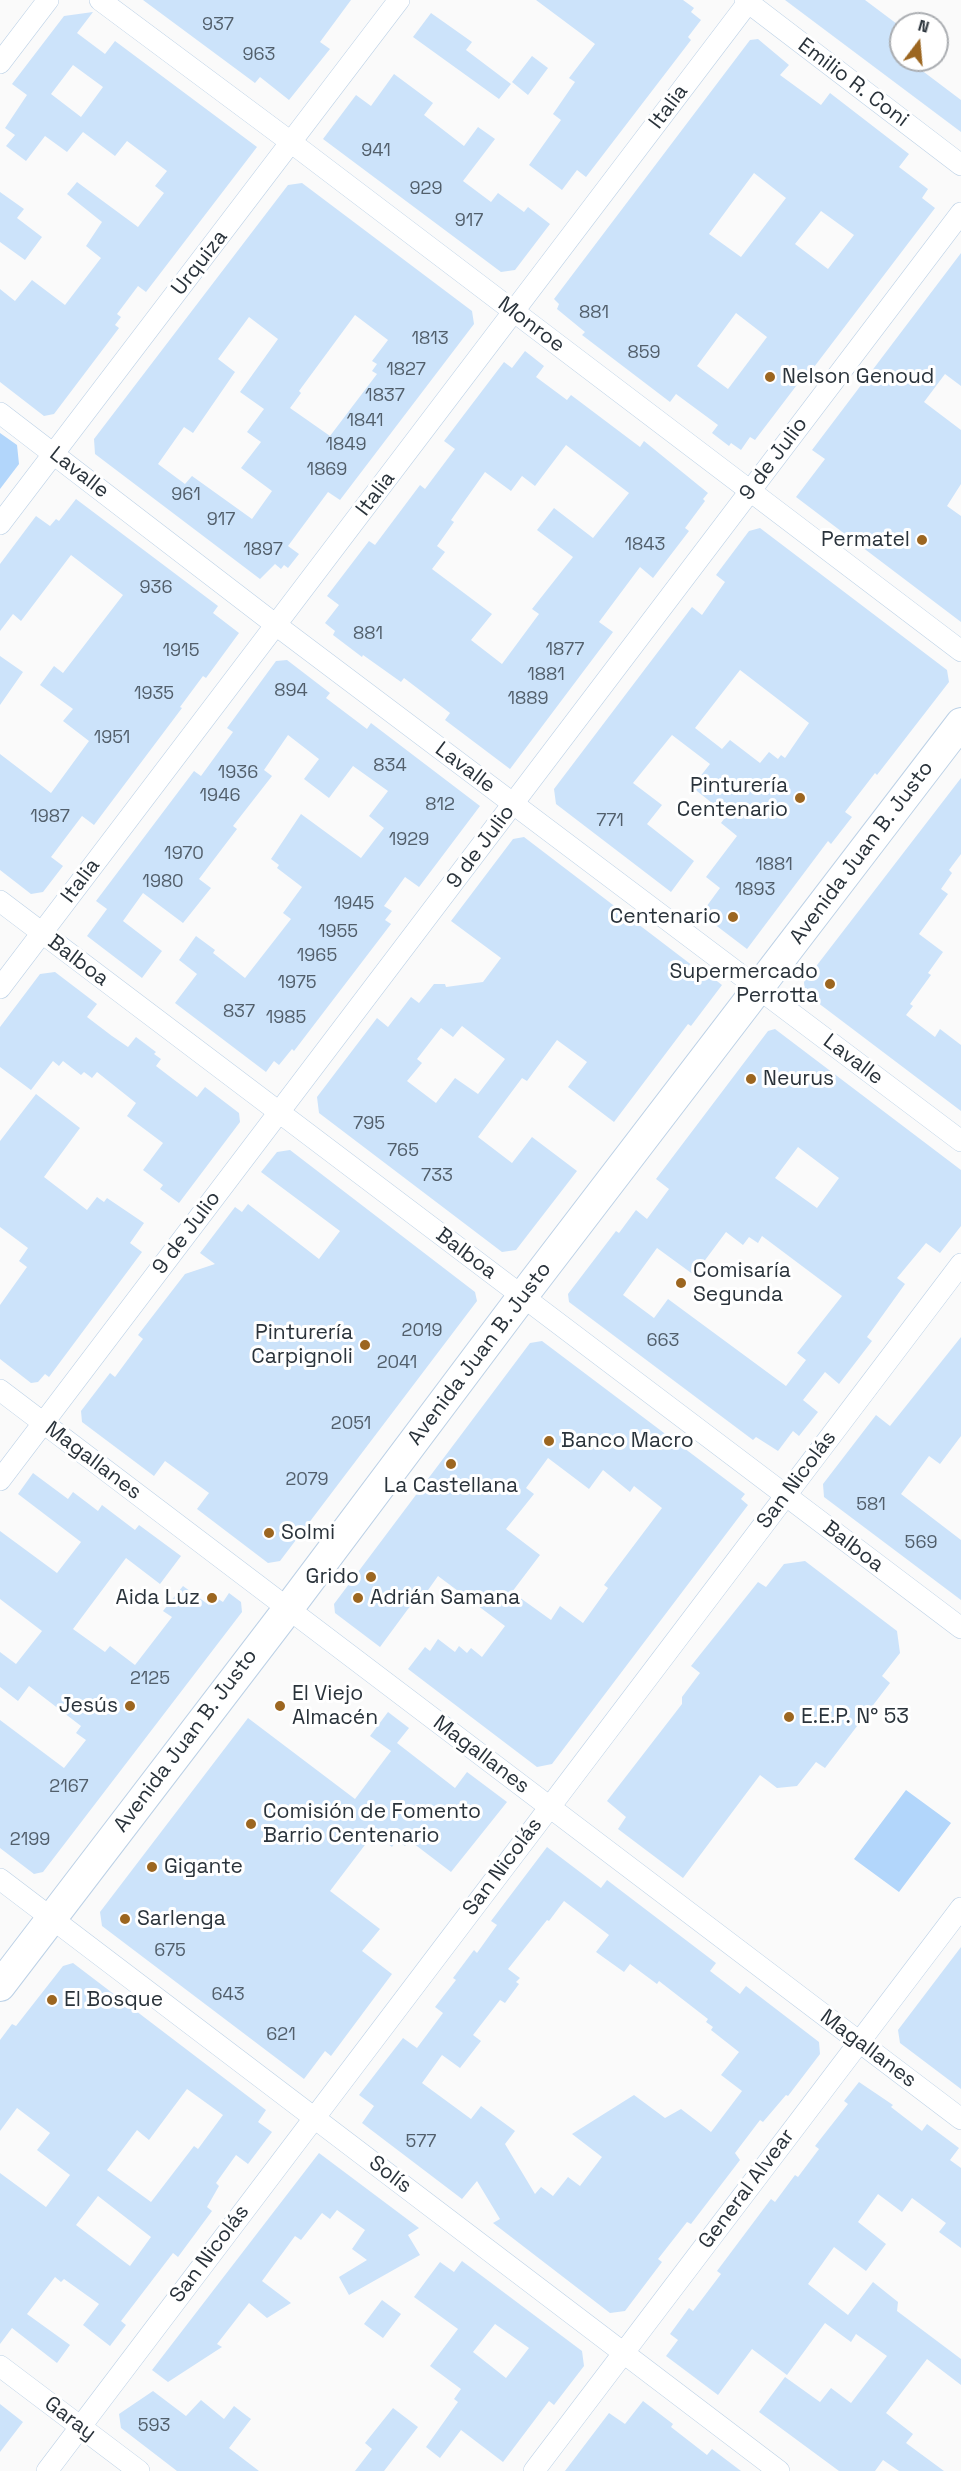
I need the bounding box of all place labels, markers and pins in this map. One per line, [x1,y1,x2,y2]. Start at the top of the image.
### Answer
place label: Nelson Genoud [782,364,934,390]
marker: Nelson Genoud [763,370,777,384]
place label: Permatel [821,527,910,553]
marker: Permatel [915,533,929,547]
place label: Pinturería Centenario [677,773,788,823]
marker: Pinturería Centenario [793,791,807,805]
place label: Centenario [610,904,721,930]
marker: Centenario [726,910,740,924]
place label: Supermercado Perrotta [670,959,818,1009]
marker: Supermercado Perrotta [823,977,837,991]
place label: Neurus [763,1066,834,1092]
marker: Neurus [744,1072,758,1086]
place label: Comisaría Segunda [693,1258,791,1308]
marker: Comisaría Segunda [674,1276,688,1290]
place label: Pinturería Carpignoli [251,1320,353,1370]
marker: Pinturería Carpignoli [358,1338,372,1352]
place label: Banco Macro [561,1428,694,1454]
marker: Banco Macro [542,1434,556,1448]
marker: La Castellana [444,1457,458,1471]
place label: La Castellana [384,1473,518,1499]
place label: Solmi [281,1520,335,1546]
marker: Solmi [262,1526,276,1540]
place label: Grido [306,1564,359,1590]
marker: Grido [364,1570,378,1584]
place label: Aida Luz [115,1585,200,1611]
place label: Adrián Samana [370,1585,520,1611]
marker: Aida Luz [205,1591,219,1605]
marker: Adrián Samana [351,1591,365,1605]
place label: El Viejo Almacén [292,1681,378,1731]
place label: Jesús [59,1693,118,1719]
marker: Jesús [123,1699,137,1713]
marker: El Viejo Almacén [273,1699,287,1713]
place label: E.E.P. N° 53 [801,1704,909,1730]
marker: E.E.P. N° 53 [782,1710,796,1724]
place label: Comisión de Fomento Barrio Centenario [263,1799,481,1849]
marker: Comisión de Fomento Barrio Centenario [244,1817,258,1831]
place label: Gigante [164,1854,243,1880]
marker: Gigante [145,1860,159,1874]
place label: Sarlenga [137,1906,226,1932]
marker: Sarlenga [118,1912,132,1926]
place label: El Bosque [64,1987,163,2013]
marker: El Bosque [45,1993,59,2007]

